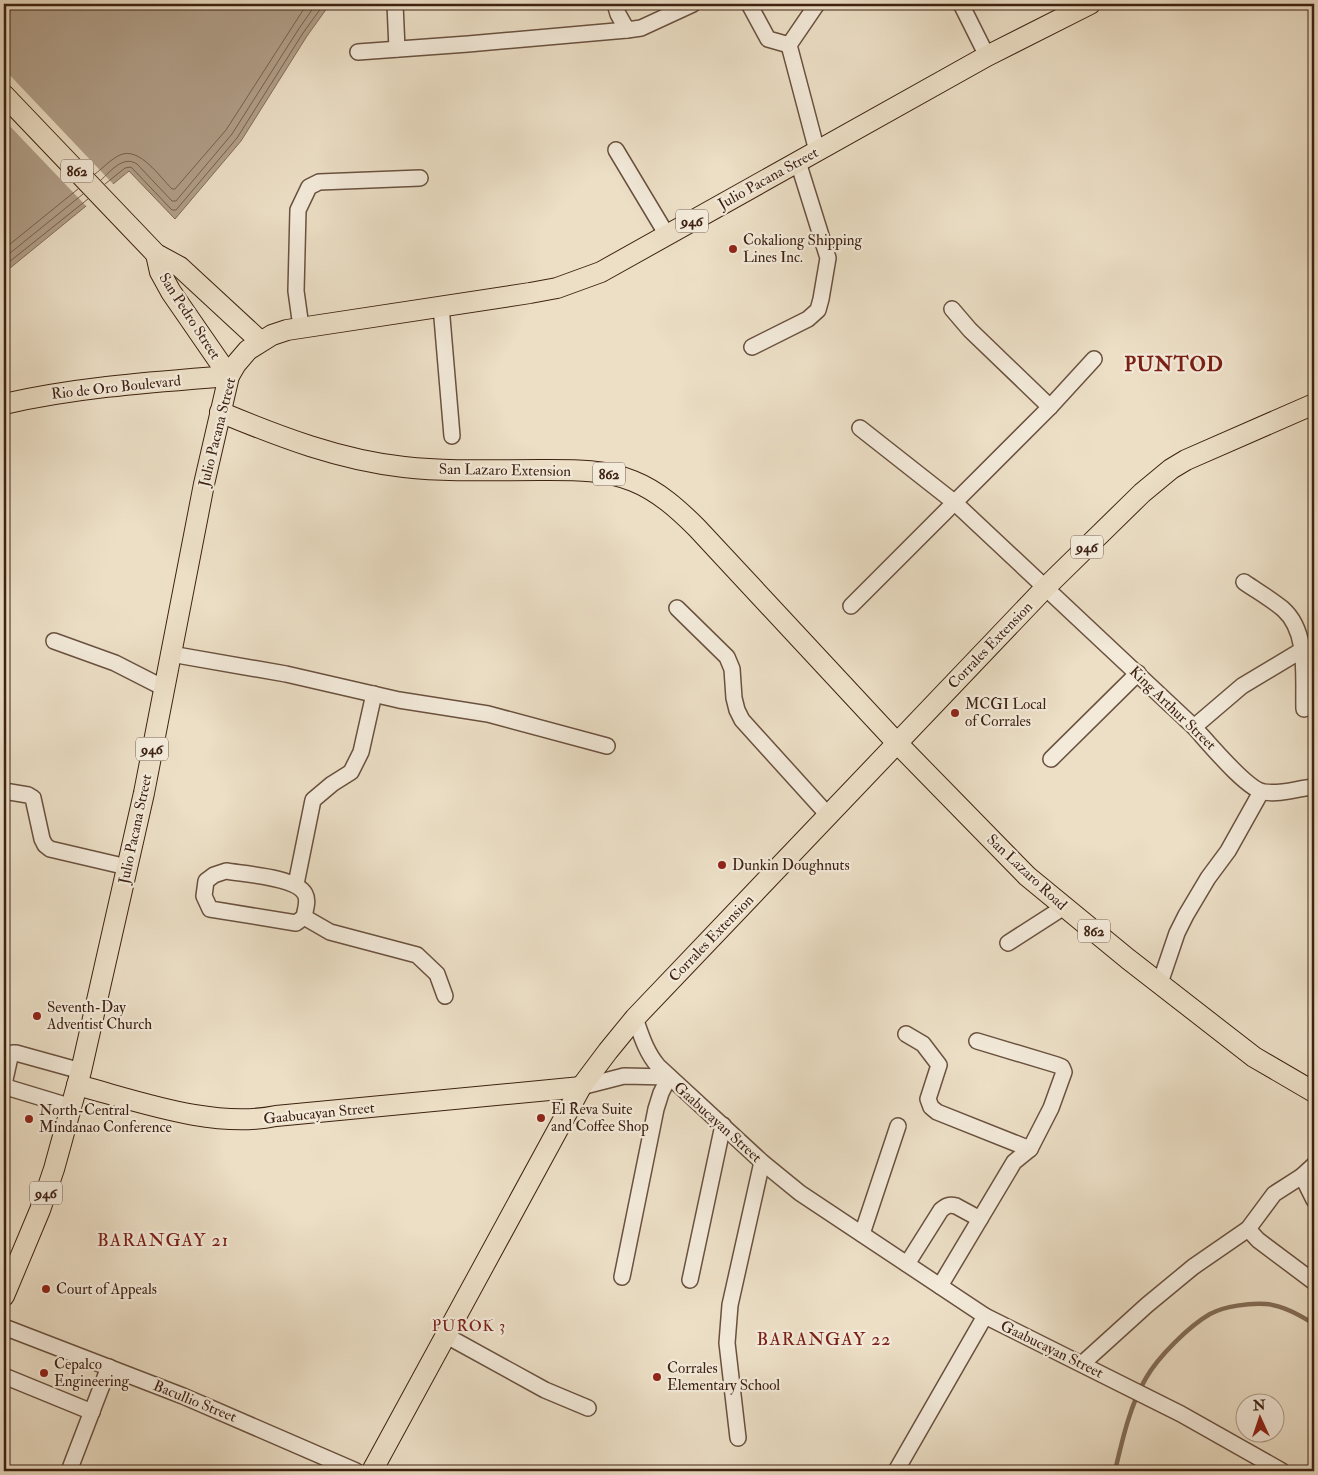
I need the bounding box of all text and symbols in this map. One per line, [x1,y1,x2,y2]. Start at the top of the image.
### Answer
street label: Julio Pacana Street [714,143,822,215]
road number: 862 [61,160,93,182]
road number: 946 [676,210,708,232]
place label: Cokaliong Shipping Lines Inc. [743,231,863,267]
marker: Cokaliong Shipping Lines Inc. [727,243,739,255]
street label: San Pedro Street [155,269,225,363]
district label: PUNTOD [1124,352,1224,377]
street label: Rio de Oro Boulevard [50,371,182,404]
street label: Julio Pacana Street [195,376,241,490]
street label: San Lazaro Extension [439,460,571,481]
road number: 862 [593,462,625,486]
road number: 946 [1071,536,1103,558]
street label: Corrales Extension [944,597,1037,693]
street label: King Arthur Street [1125,662,1220,755]
place label: MCGI Local of Corrales [965,695,1047,731]
marker: MCGI Local of Corrales [949,707,961,719]
road number: 946 [136,738,168,761]
street label: Julio Pacana Street [114,772,157,887]
street label: San Lazaro Road [982,830,1071,915]
place label: Dunkin Doughnuts [732,856,850,875]
marker: Dunkin Doughnuts [716,859,728,871]
street label: Corrales Extension [665,890,758,986]
road number: 862 [1078,919,1110,942]
place label: Seventh-Day Adventist Church [46,998,152,1034]
marker: Seventh-Day Adventist Church [31,1010,43,1022]
street label: Gaabucayan Street [670,1078,766,1167]
street label: Gaabucayan Street [262,1098,376,1129]
place label: El Reva Suite and Coffee Shop [551,1100,649,1137]
place label: North-Central Mindanao Conference [39,1101,172,1137]
marker: El Reva Suite and Coffee Shop [535,1112,547,1124]
marker: North-Central Mindanao Conference [23,1113,35,1125]
road number: 946 [30,1182,62,1204]
district label: BARANGAY 21 [97,1229,229,1252]
place label: Court of Appeals [56,1280,157,1300]
marker: Court of Appeals [40,1283,52,1295]
district label: PUROK 3 [432,1316,506,1336]
street label: Gaabucayan Street [997,1316,1106,1383]
district label: BARANGAY 22 [757,1328,891,1351]
place label: Cepalco Engineering [54,1355,130,1391]
place label: Corrales Elementary School [667,1359,780,1395]
marker: Cepalco Engineering [38,1367,50,1379]
marker: Corrales Elementary School [651,1371,663,1383]
street label: Bacullio Street [150,1376,239,1427]
north arrow [1236,1392,1286,1442]
text: N [1252,1397,1267,1414]

